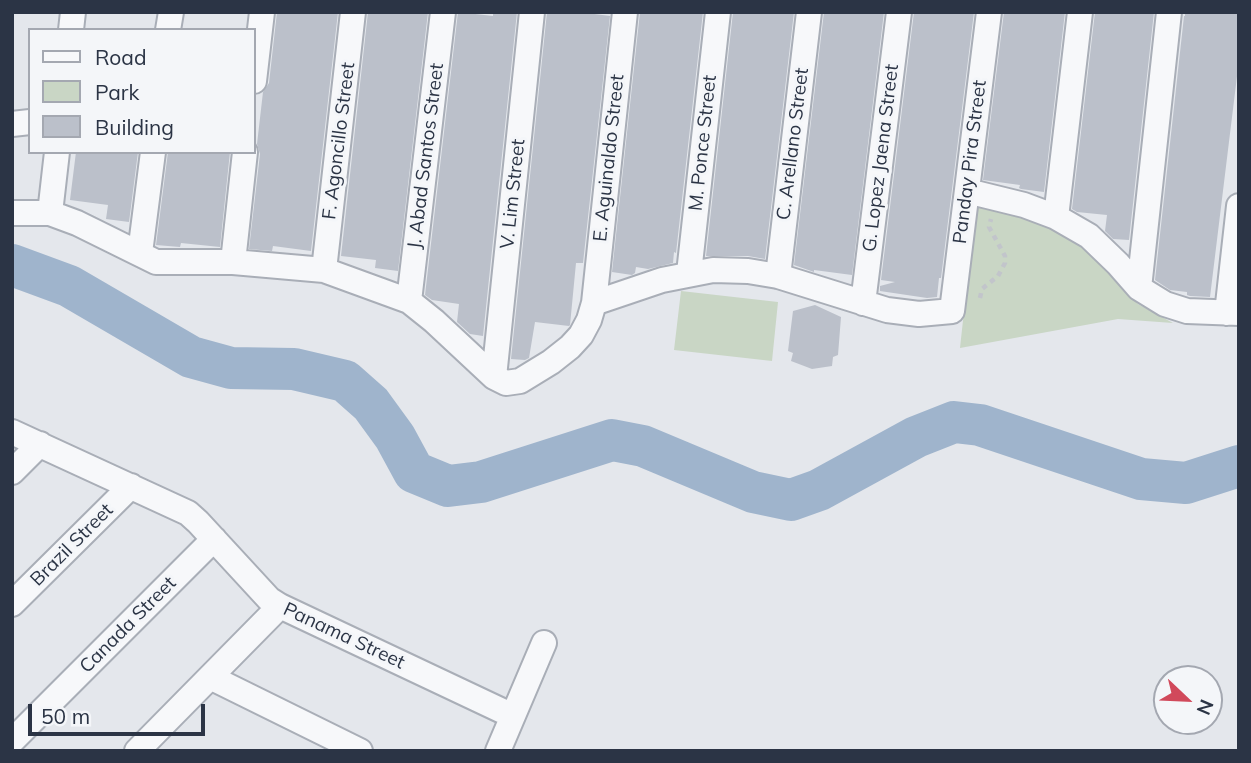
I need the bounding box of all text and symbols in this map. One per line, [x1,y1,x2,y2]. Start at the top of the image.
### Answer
legend [28,28,256,154]
text: Road [95,44,146,70]
street label: F. Agoncillo Street [318,61,360,221]
street label: J. Abad Santos Street [403,62,449,250]
street label: G. Lopez Jaena Street [858,63,904,253]
street label: C. Arellano Street [772,66,814,222]
street label: E. Aguinaldo Street [589,73,629,243]
street label: M. Ponce Street [685,74,721,212]
text: Park [95,79,139,105]
street label: Panday Pira Street [949,79,991,245]
text: Building [95,114,174,140]
street label: V. Lim Street [496,138,530,250]
street label: Brazil Street [26,499,118,591]
street label: Canada Street [75,572,181,678]
street label: Panama Street [280,598,408,674]
north arrow [1153,665,1223,735]
scale bar [32,690,208,734]
text: N [1192,696,1219,719]
text: 50 m [41,703,90,729]

